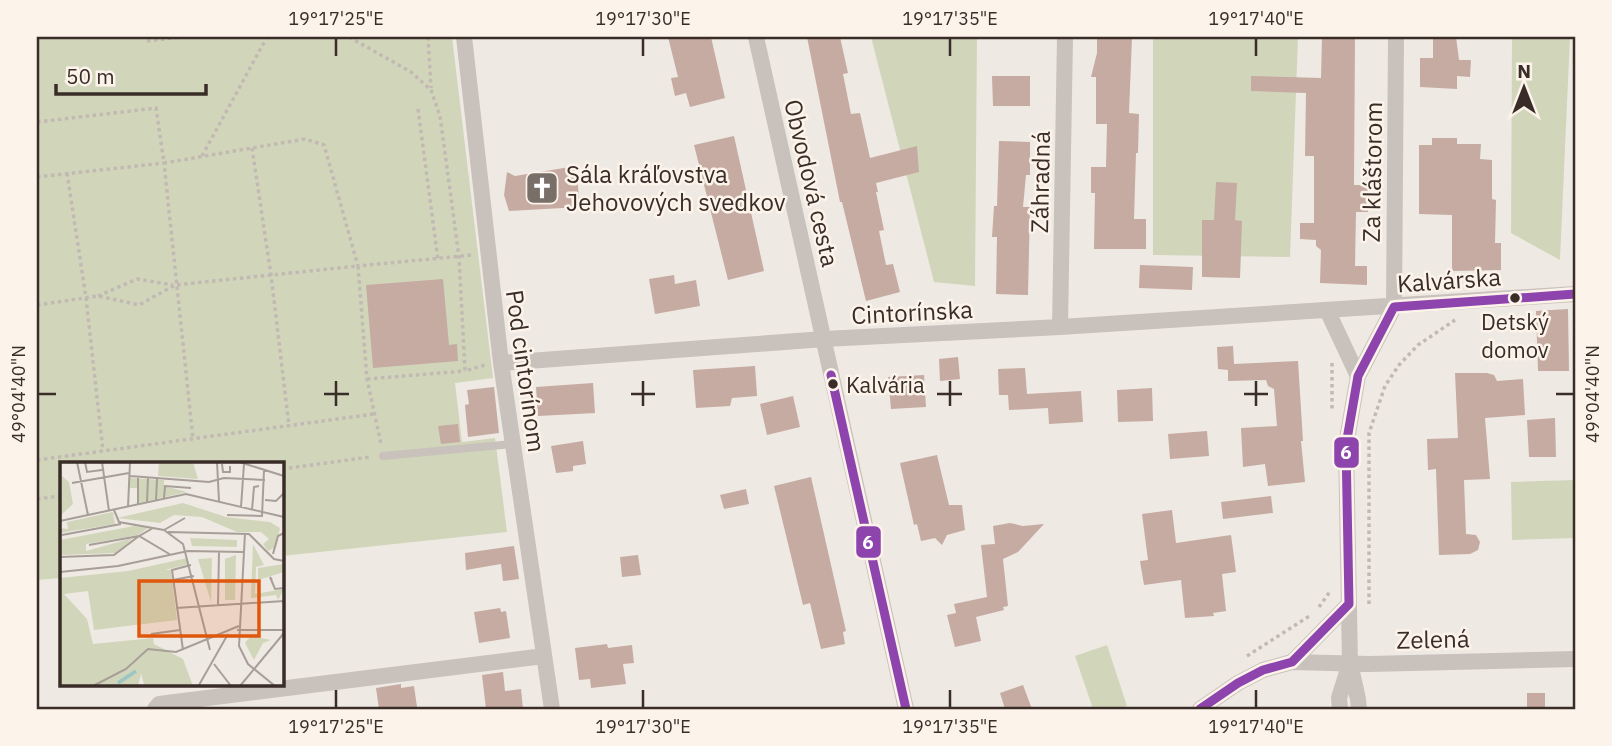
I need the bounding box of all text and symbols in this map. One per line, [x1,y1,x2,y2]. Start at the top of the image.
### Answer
text: 19°17'25"E [288,7,384,30]
text: 19°17'30"E [595,7,691,30]
text: 19°17'35"E [902,7,998,30]
text: 19°17'40"E [1208,7,1304,30]
scale bar [56,52,206,96]
north arrow [1490,52,1560,122]
text: N [1517,59,1531,83]
text: 50 m [66,62,115,90]
street label: Obvodová cesta [777,96,847,270]
street label: Za kláštorom [1355,101,1389,243]
street label: Záhradná [1023,130,1057,233]
place label: Sála kráľovstva Jehovových svedkov [566,158,786,218]
church icon: Sála kráľovstva Jehovových svedkov [523,169,561,207]
street label: Kalvárska [1396,260,1502,300]
street label: Pod cintorínom [499,288,553,454]
marker: Detský domov [1508,291,1522,305]
street label: Cintorínska [850,293,974,331]
place label: Detský domov [1481,307,1549,364]
text: 49°04'40"N [7,345,30,443]
text: 49°04'40"N [1581,345,1604,443]
place label: Kalvária [846,370,925,399]
marker: Kalvária [826,377,840,391]
line badge: 6 [1333,436,1360,469]
text: 6 [1340,440,1352,464]
inset map [60,462,284,686]
line badge: 6 [855,525,882,559]
text: 6 [862,530,874,554]
street label: Zelená [1396,622,1470,656]
text: 19°17'25"E [288,715,384,738]
text: 19°17'30"E [595,715,691,738]
text: 19°17'35"E [902,715,998,738]
text: 19°17'40"E [1208,715,1304,738]

